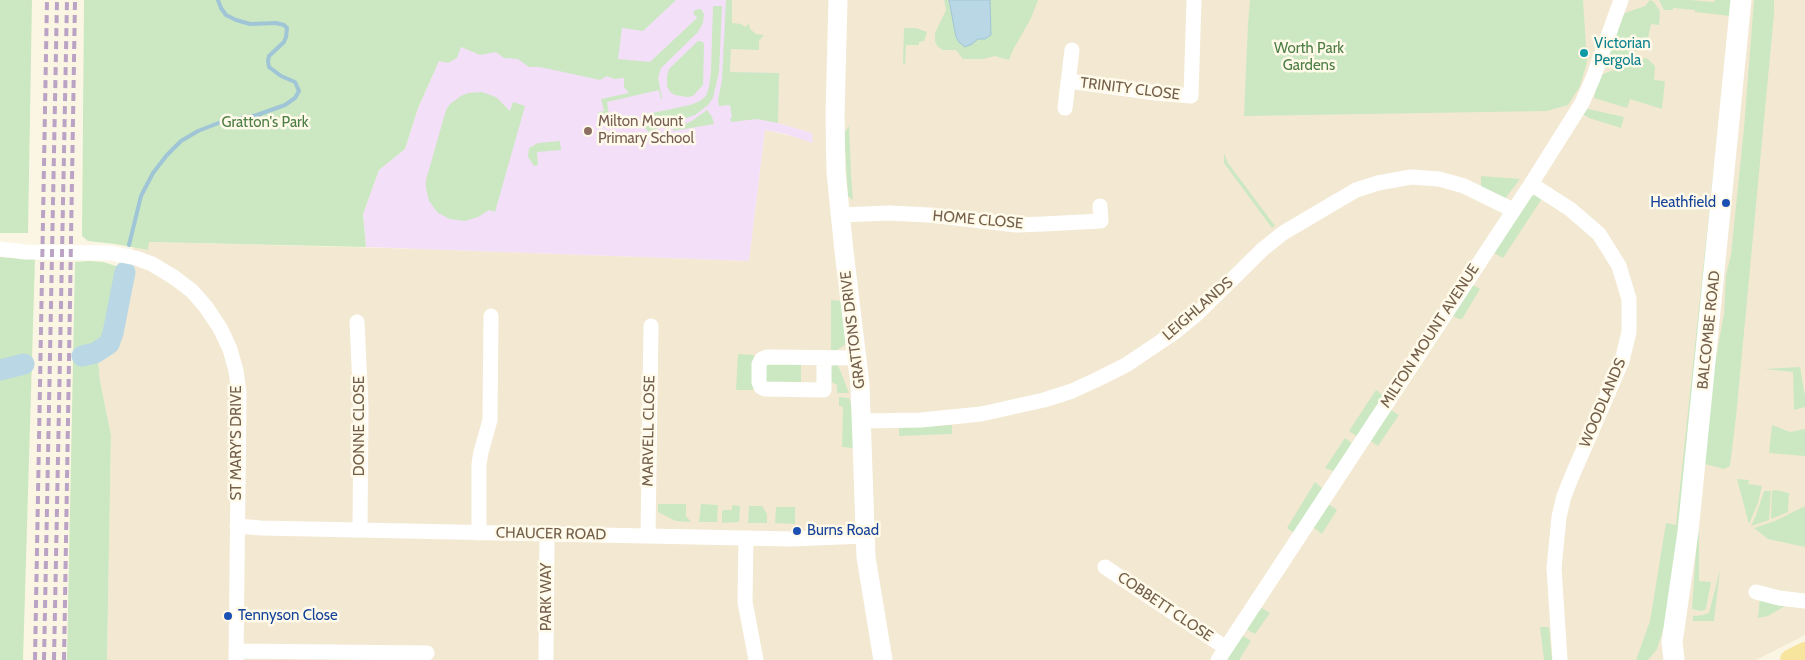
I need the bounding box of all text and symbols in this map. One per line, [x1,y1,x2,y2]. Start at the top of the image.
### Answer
place label: Victorian Pergola [1594,35,1651,70]
park label: Worth Park Gardens [1274,40,1344,75]
marker: Victorian Pergola [1578,47,1590,59]
street label: TRINITY CLOSE [1079,74,1181,104]
place label: Milton Mount Primary School [598,113,694,148]
park label: Gratton's Park [221,114,309,132]
marker: Milton Mount Primary School [582,125,594,137]
place label: Heathfield [1650,194,1716,212]
marker: Heathfield [1720,197,1732,209]
street label: HOME CLOSE [932,207,1024,233]
street label: MILTON MOUNT AVENUE [1377,261,1483,411]
street label: GRATTONS DRIVE [837,270,869,390]
street label: BALCOMBE ROAD [1694,270,1724,390]
street label: LEIGHLANDS [1159,274,1237,344]
street label: WOODLANDS [1576,356,1630,450]
street label: MARVELL CLOSE [639,375,659,487]
street label: DONNE CLOSE [351,376,369,476]
street label: ST MARY'S DRIVE [228,386,246,500]
place label: Burns Road [807,522,879,540]
street label: CHAUCER ROAD [496,524,606,544]
marker: Burns Road [791,525,803,537]
street label: PARK WAY [538,563,556,631]
street label: COBBETT CLOSE [1114,568,1216,646]
place label: Tennyson Close [238,607,338,625]
marker: Tennyson Close [222,610,234,622]

